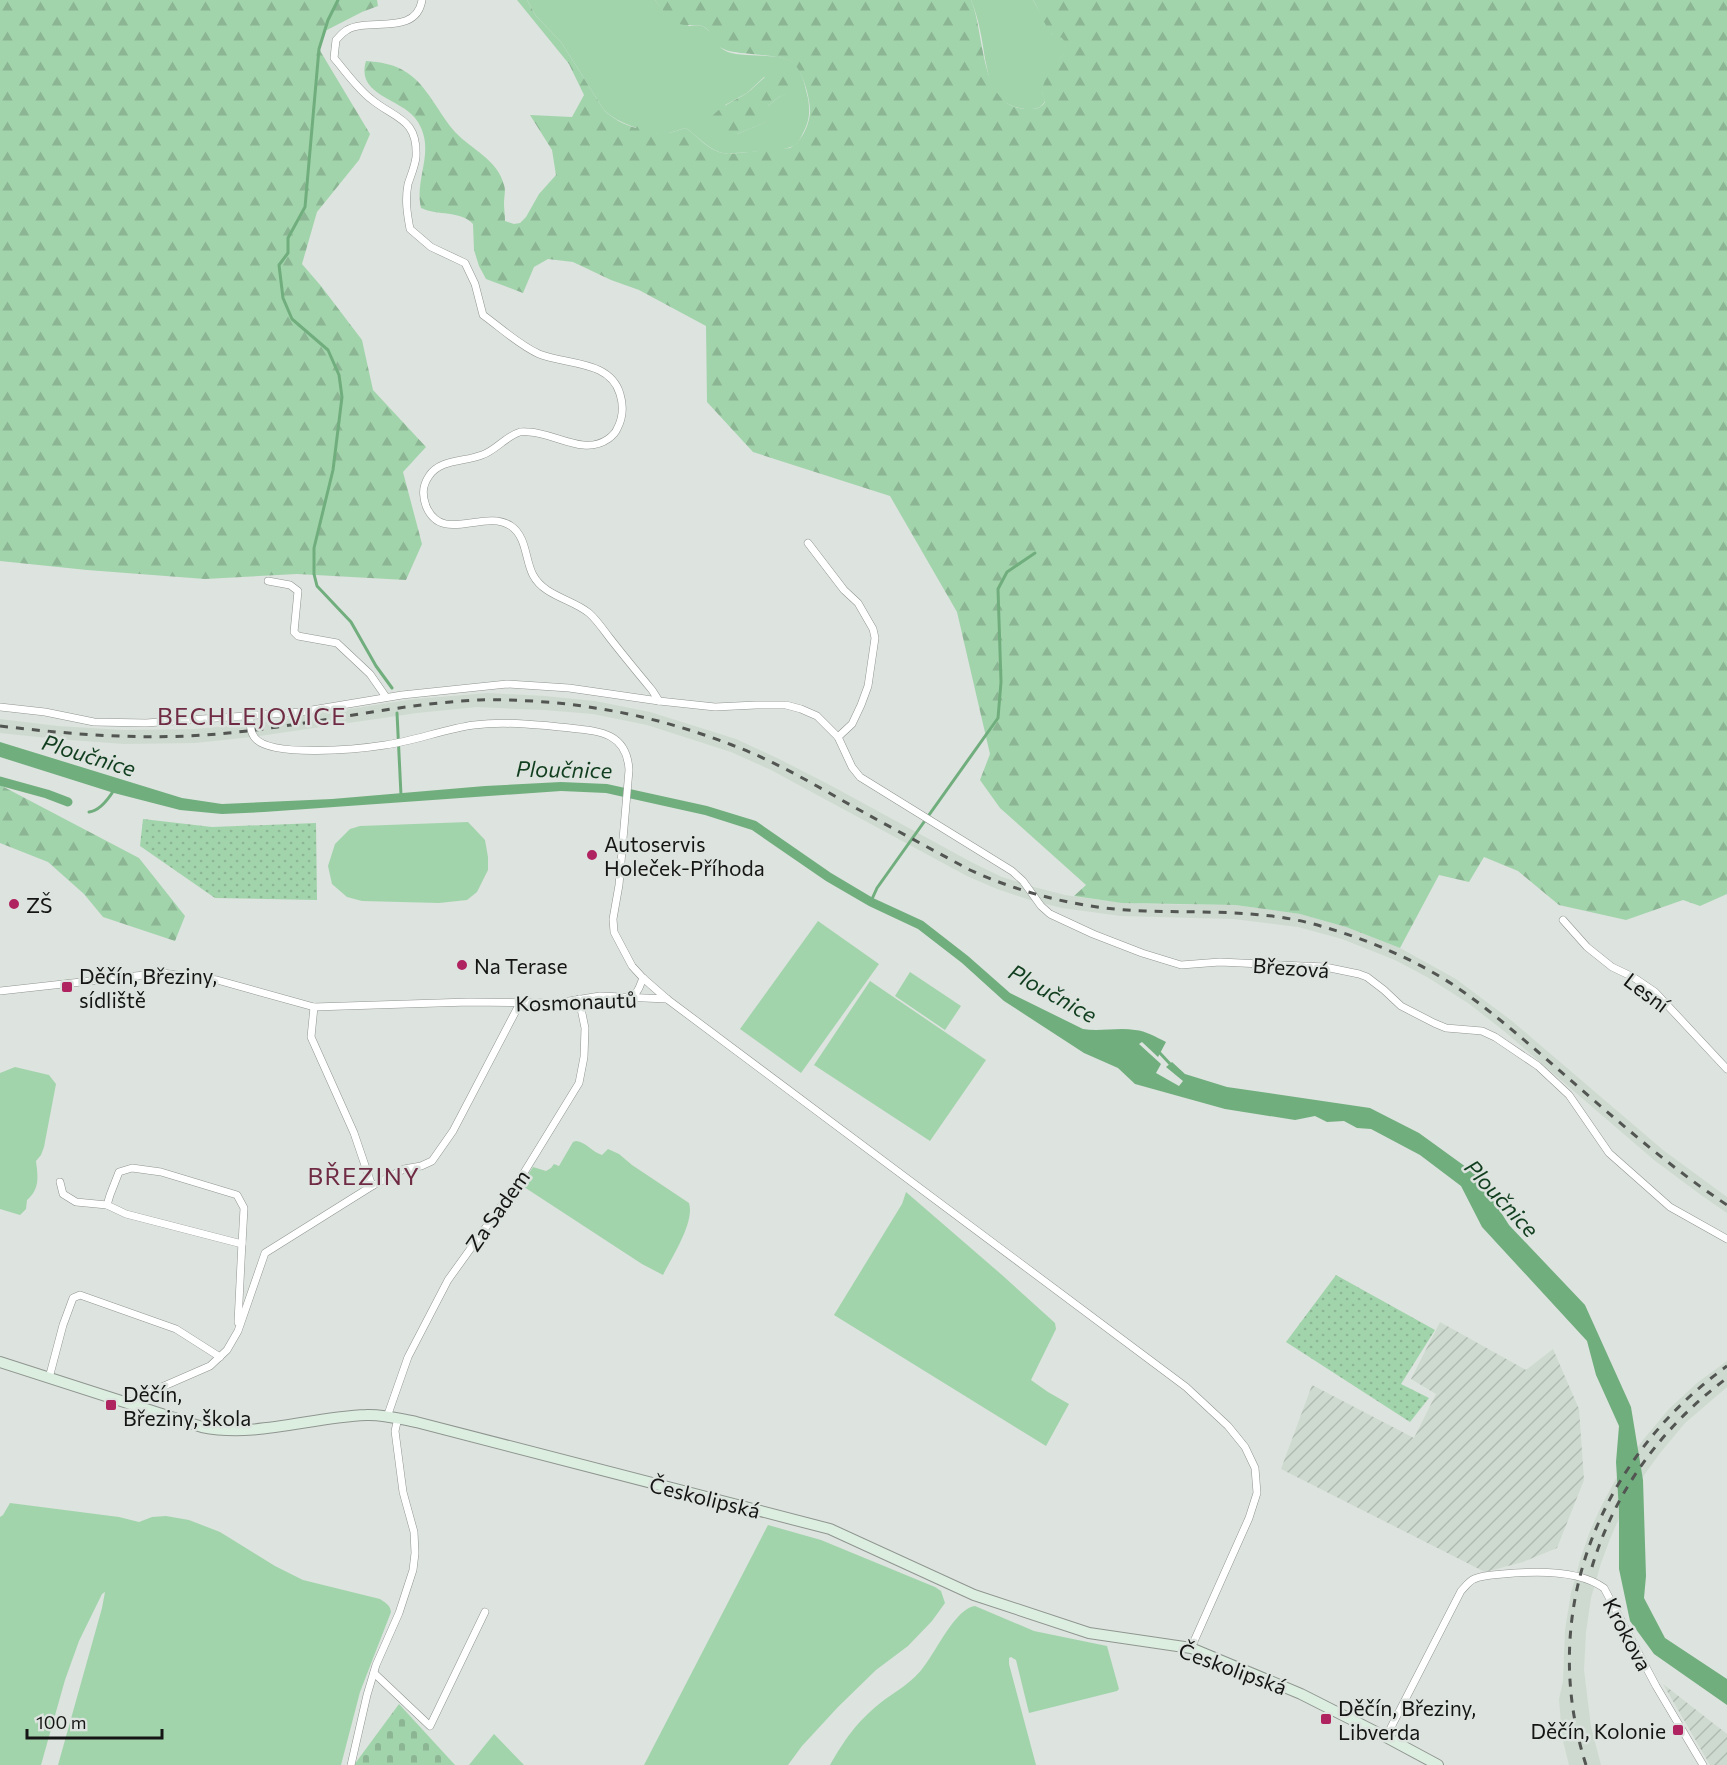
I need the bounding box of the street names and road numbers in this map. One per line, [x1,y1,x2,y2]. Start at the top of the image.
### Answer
street label: Březová [1252,952,1330,982]
street label: Lesní [1619,967,1675,1017]
street label: Kosmonautů [515,986,637,1016]
street label: Za Sadem [460,1164,534,1256]
street label: Českolipská [647,1471,763,1523]
street label: Krokova [1598,1593,1658,1675]
street label: Českolipská [1176,1637,1290,1699]

